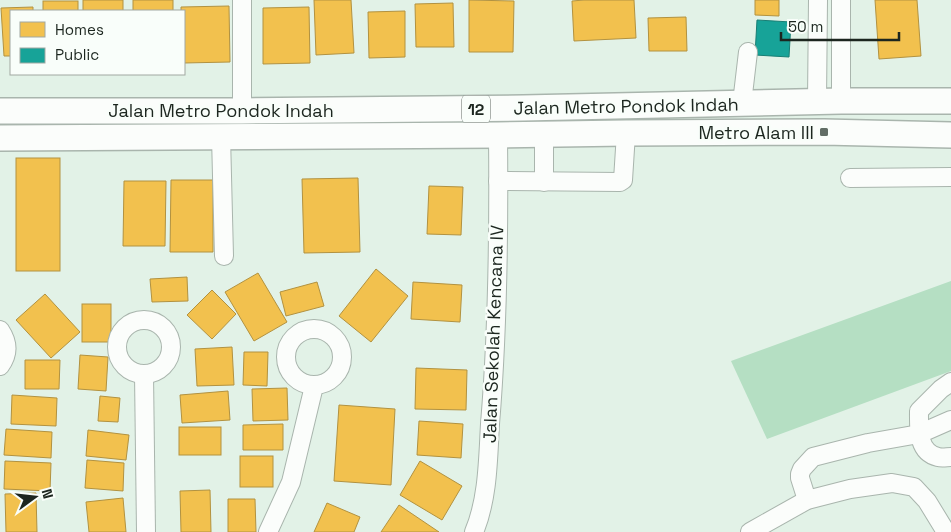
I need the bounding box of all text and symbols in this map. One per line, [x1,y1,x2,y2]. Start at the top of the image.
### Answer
legend [10,10,185,75]
scale bar [781,10,898,42]
text: 50 m [788,17,823,36]
text: Homes [55,20,104,39]
text: Public [55,45,99,64]
street label: Jalan Metro Pondok Indah [513,93,739,119]
road number: 12 [462,96,490,122]
street label: Jalan Metro Pondok Indah [108,99,334,122]
place label: Metro Alam III [698,121,814,144]
marker: Metro Alam III [818,126,830,138]
street label: Jalan Sekolah Kencana IV [478,224,508,444]
north arrow [10,472,60,522]
text: N [38,487,57,501]

